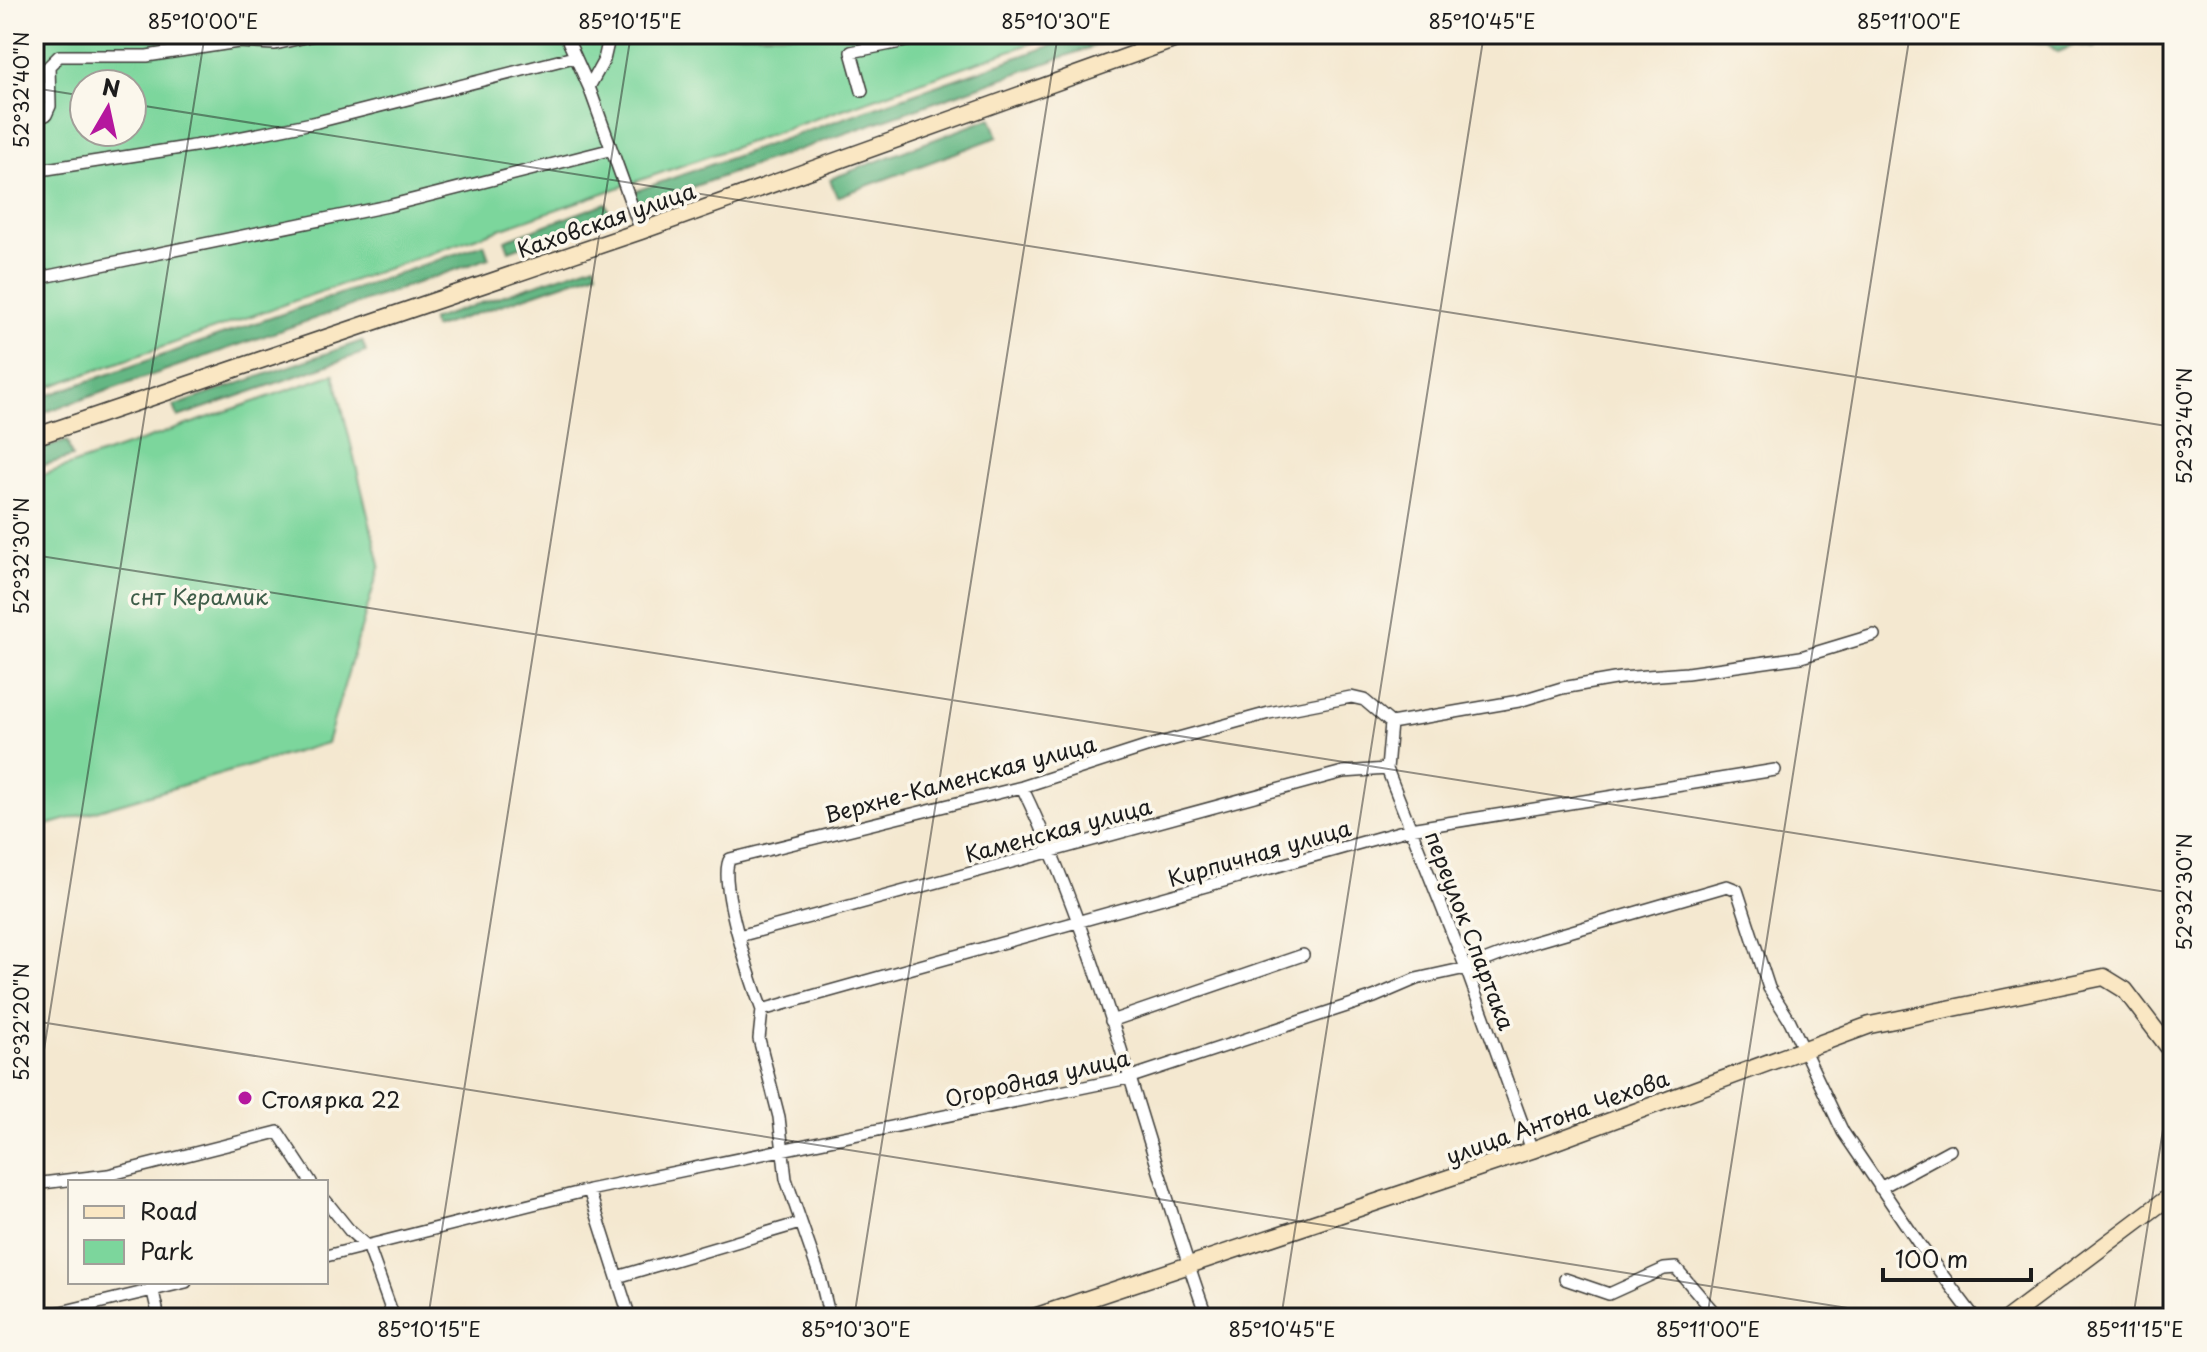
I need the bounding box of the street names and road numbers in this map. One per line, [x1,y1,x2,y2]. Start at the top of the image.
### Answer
street label: Каховская улица [512,173,700,265]
street label: Верхне-Каменская улица [820,726,1100,830]
street label: Каменская улица [961,788,1155,870]
street label: Кирпичная улица [1163,810,1355,894]
street label: переулок Спартака [1418,826,1524,1035]
street label: Огородная улица [941,1040,1133,1114]
street label: улица Антона Чехова [1441,1060,1673,1172]

